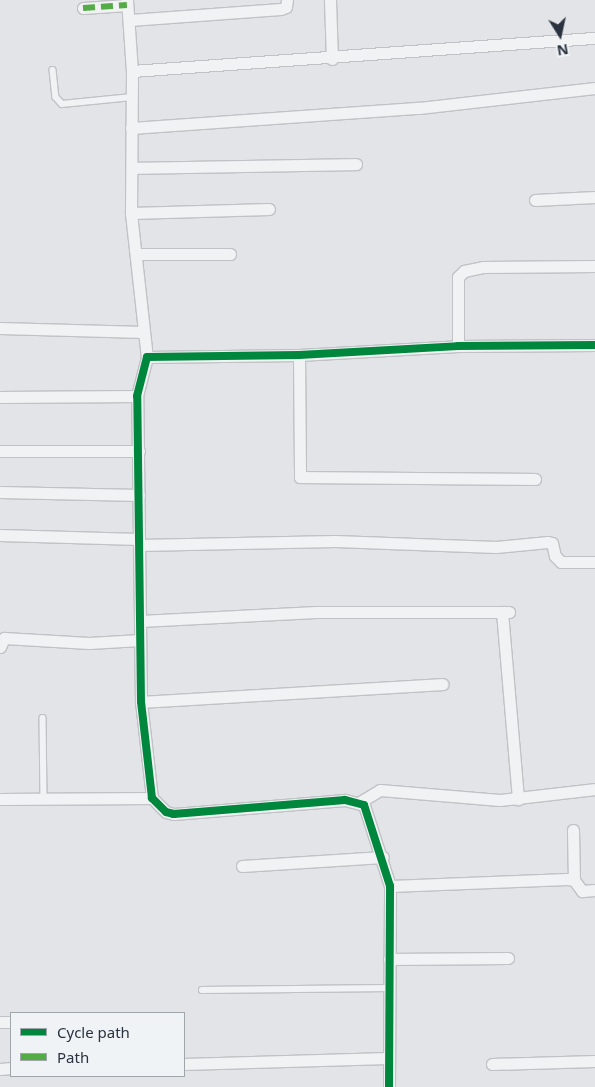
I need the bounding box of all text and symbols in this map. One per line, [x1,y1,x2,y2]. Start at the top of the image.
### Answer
north arrow [535,10,585,60]
text: N [555,40,570,61]
legend [10,1012,185,1077]
text: Cycle path [57,1022,130,1042]
text: Path [57,1047,89,1067]

